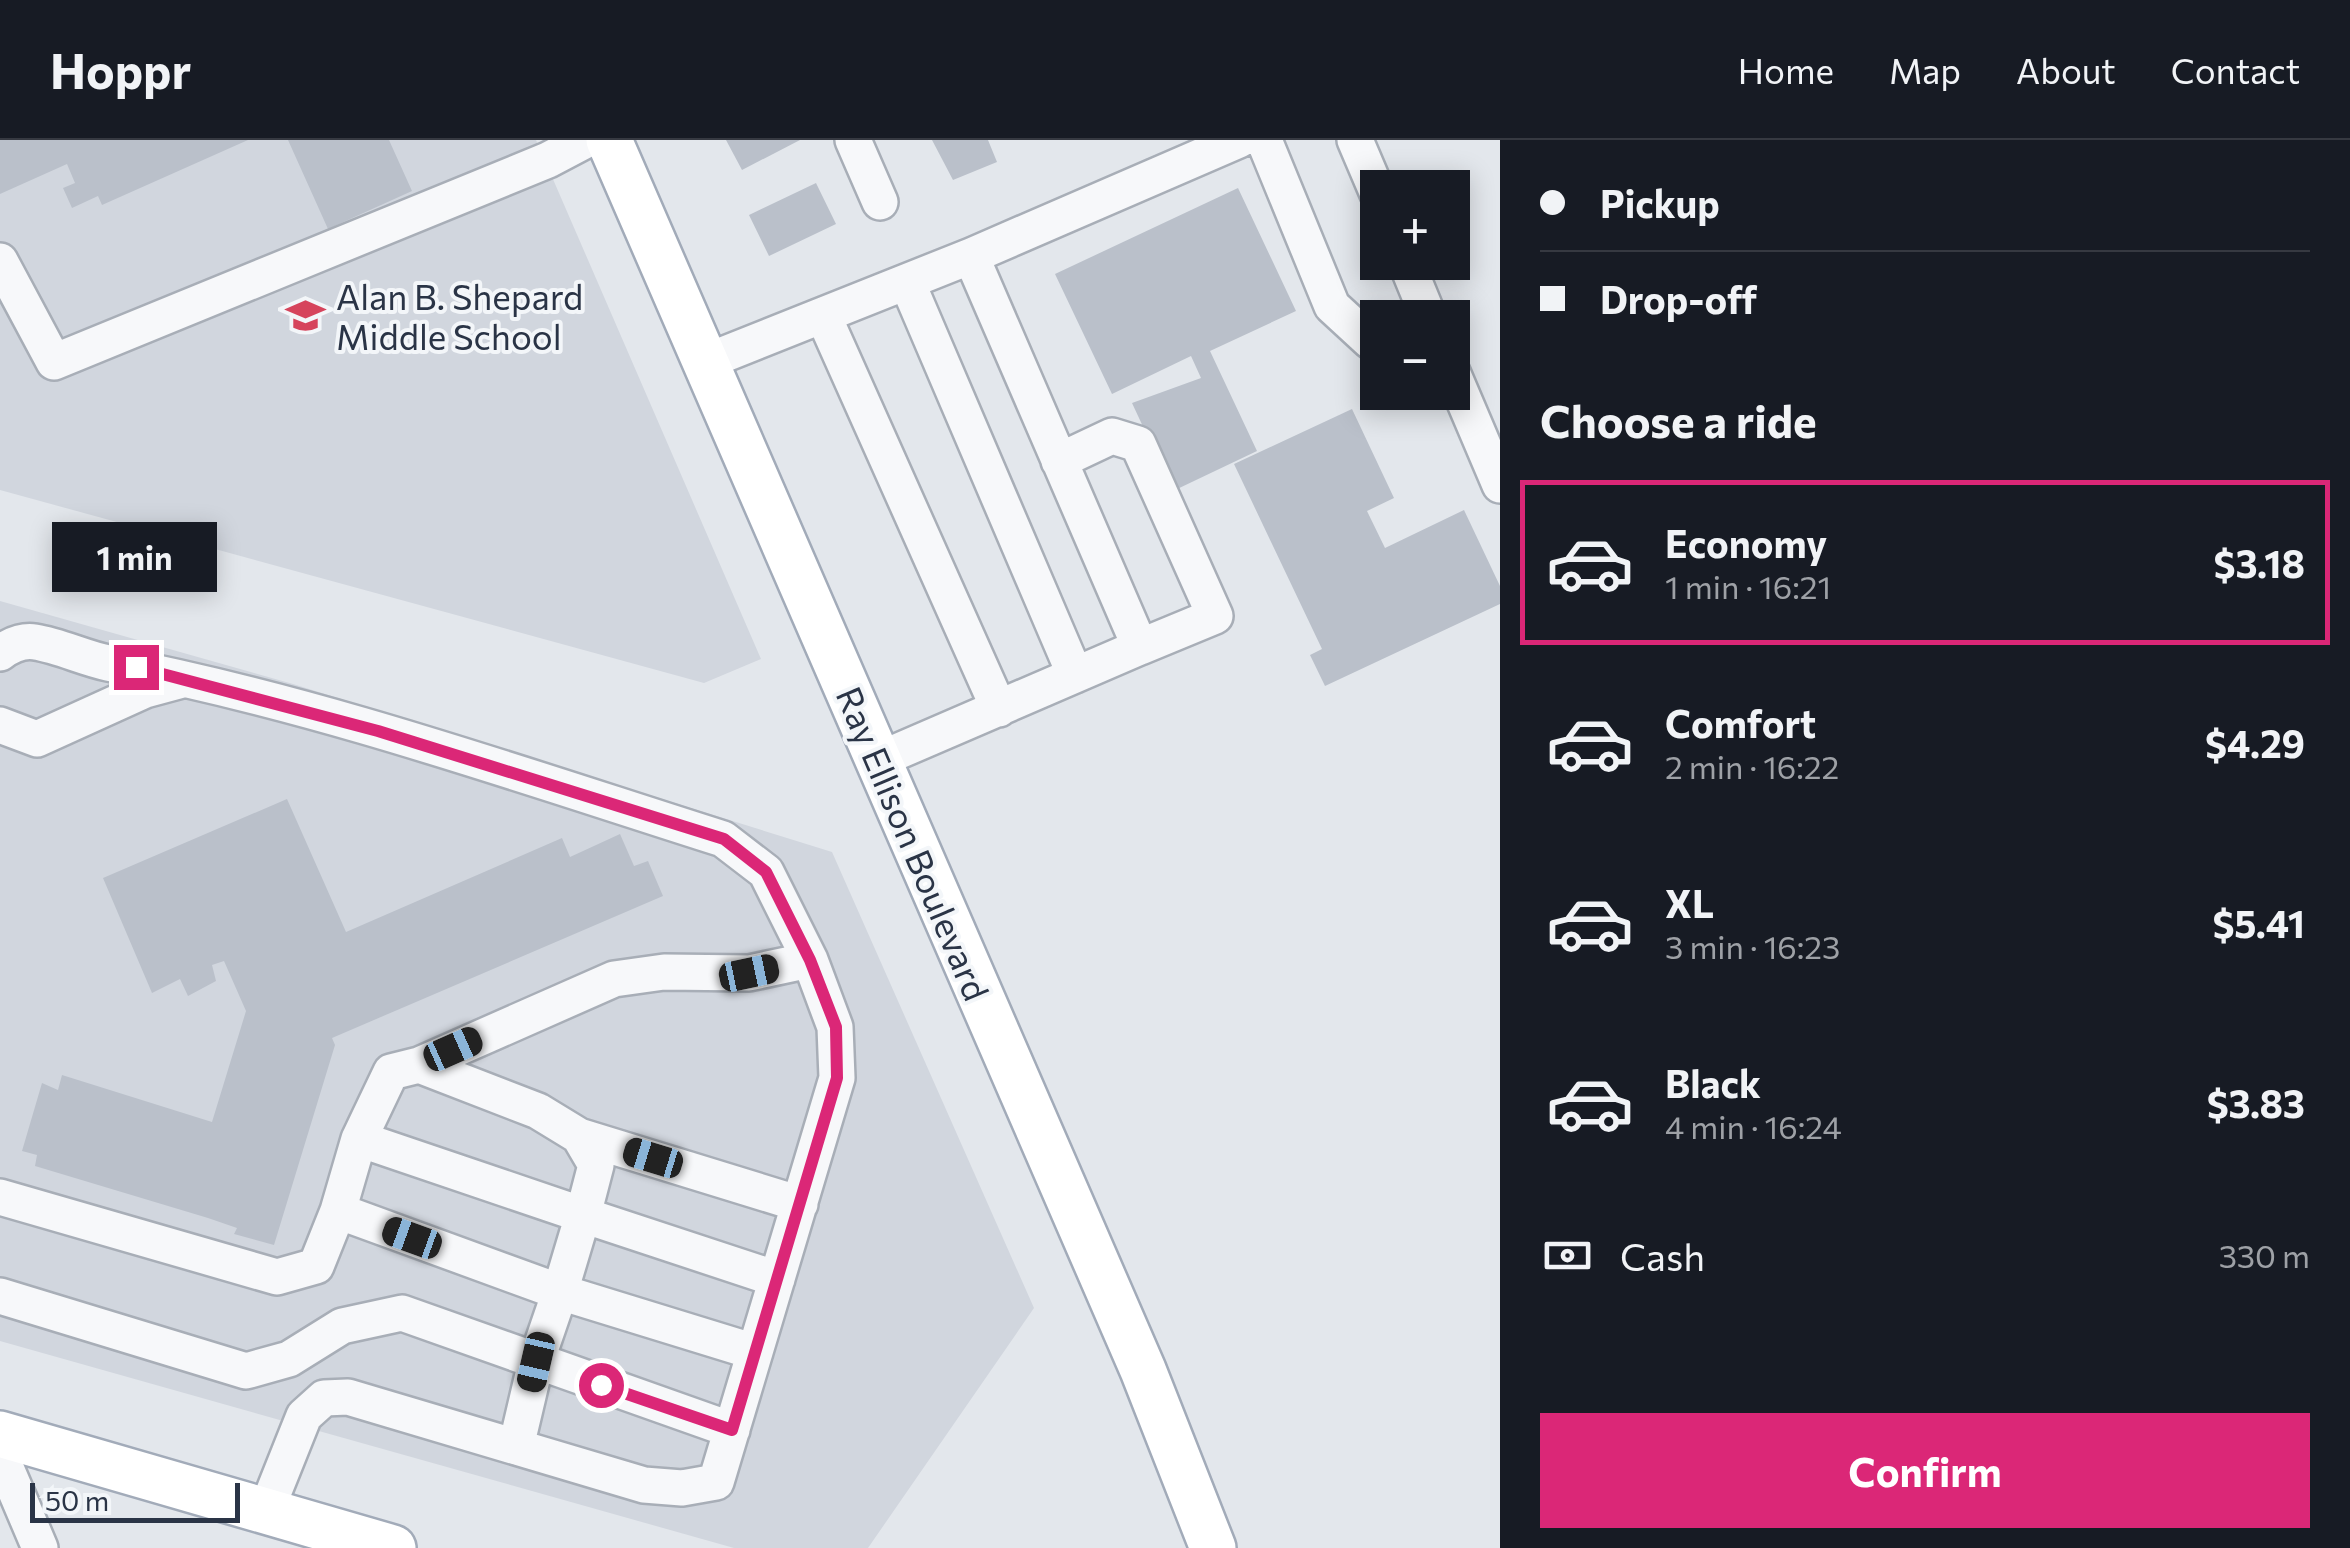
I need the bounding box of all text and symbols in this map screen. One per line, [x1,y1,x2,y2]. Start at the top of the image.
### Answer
text: Hoppr [50,40,191,99]
text: Home [1738,48,1834,91]
text: Map [1889,48,1961,91]
text: About [2016,48,2116,91]
text: Contact [2171,48,2300,91]
map controls [1360,170,1470,410]
button: + [1360,170,1470,280]
text: Pickup [1600,179,1720,226]
place label: Alan B. Shepard Middle School [336,274,583,357]
text: Drop-off [1600,275,1757,322]
school or university icon: Alan B. Shepard Middle School [285,294,327,336]
button: − [1360,300,1470,410]
text: Choose a ride [1540,392,1817,447]
icon: car [1545,518,1635,608]
text: Economy [1665,519,1827,566]
callout: 1 min [54,522,218,592]
text: 1 min [97,537,172,577]
text: $3.18 [2214,539,2305,586]
text: 1 min · 16:21 [1665,566,1831,606]
route end [114,645,159,690]
street label: Ray Ellison Boulevard [828,680,1000,1006]
icon: car [1545,698,1635,788]
text: Comfort [1665,699,1816,746]
text: $4.29 [2205,719,2305,766]
text: 2 min · 16:22 [1665,746,1839,786]
icon: car [1545,878,1635,968]
text: XL [1665,879,1714,926]
text: $5.41 [2212,899,2305,946]
text: 3 min · 16:23 [1665,926,1840,966]
car [717,952,781,994]
car [419,1023,487,1075]
icon: car [1545,1058,1635,1148]
text: Black [1665,1059,1761,1106]
text: $3.83 [2207,1079,2305,1126]
text: 4 min · 16:24 [1665,1106,1842,1146]
car [620,1135,686,1181]
car [379,1214,445,1262]
icon: cash [1540,1228,1595,1283]
text: Cash [1620,1232,1705,1279]
text: 330 m [2219,1235,2310,1275]
car [515,1329,557,1395]
route start [579,1363,624,1408]
button: Confirm [1540,1413,2310,1528]
scale bar [30,1478,240,1522]
text: 50 m [45,1483,109,1517]

